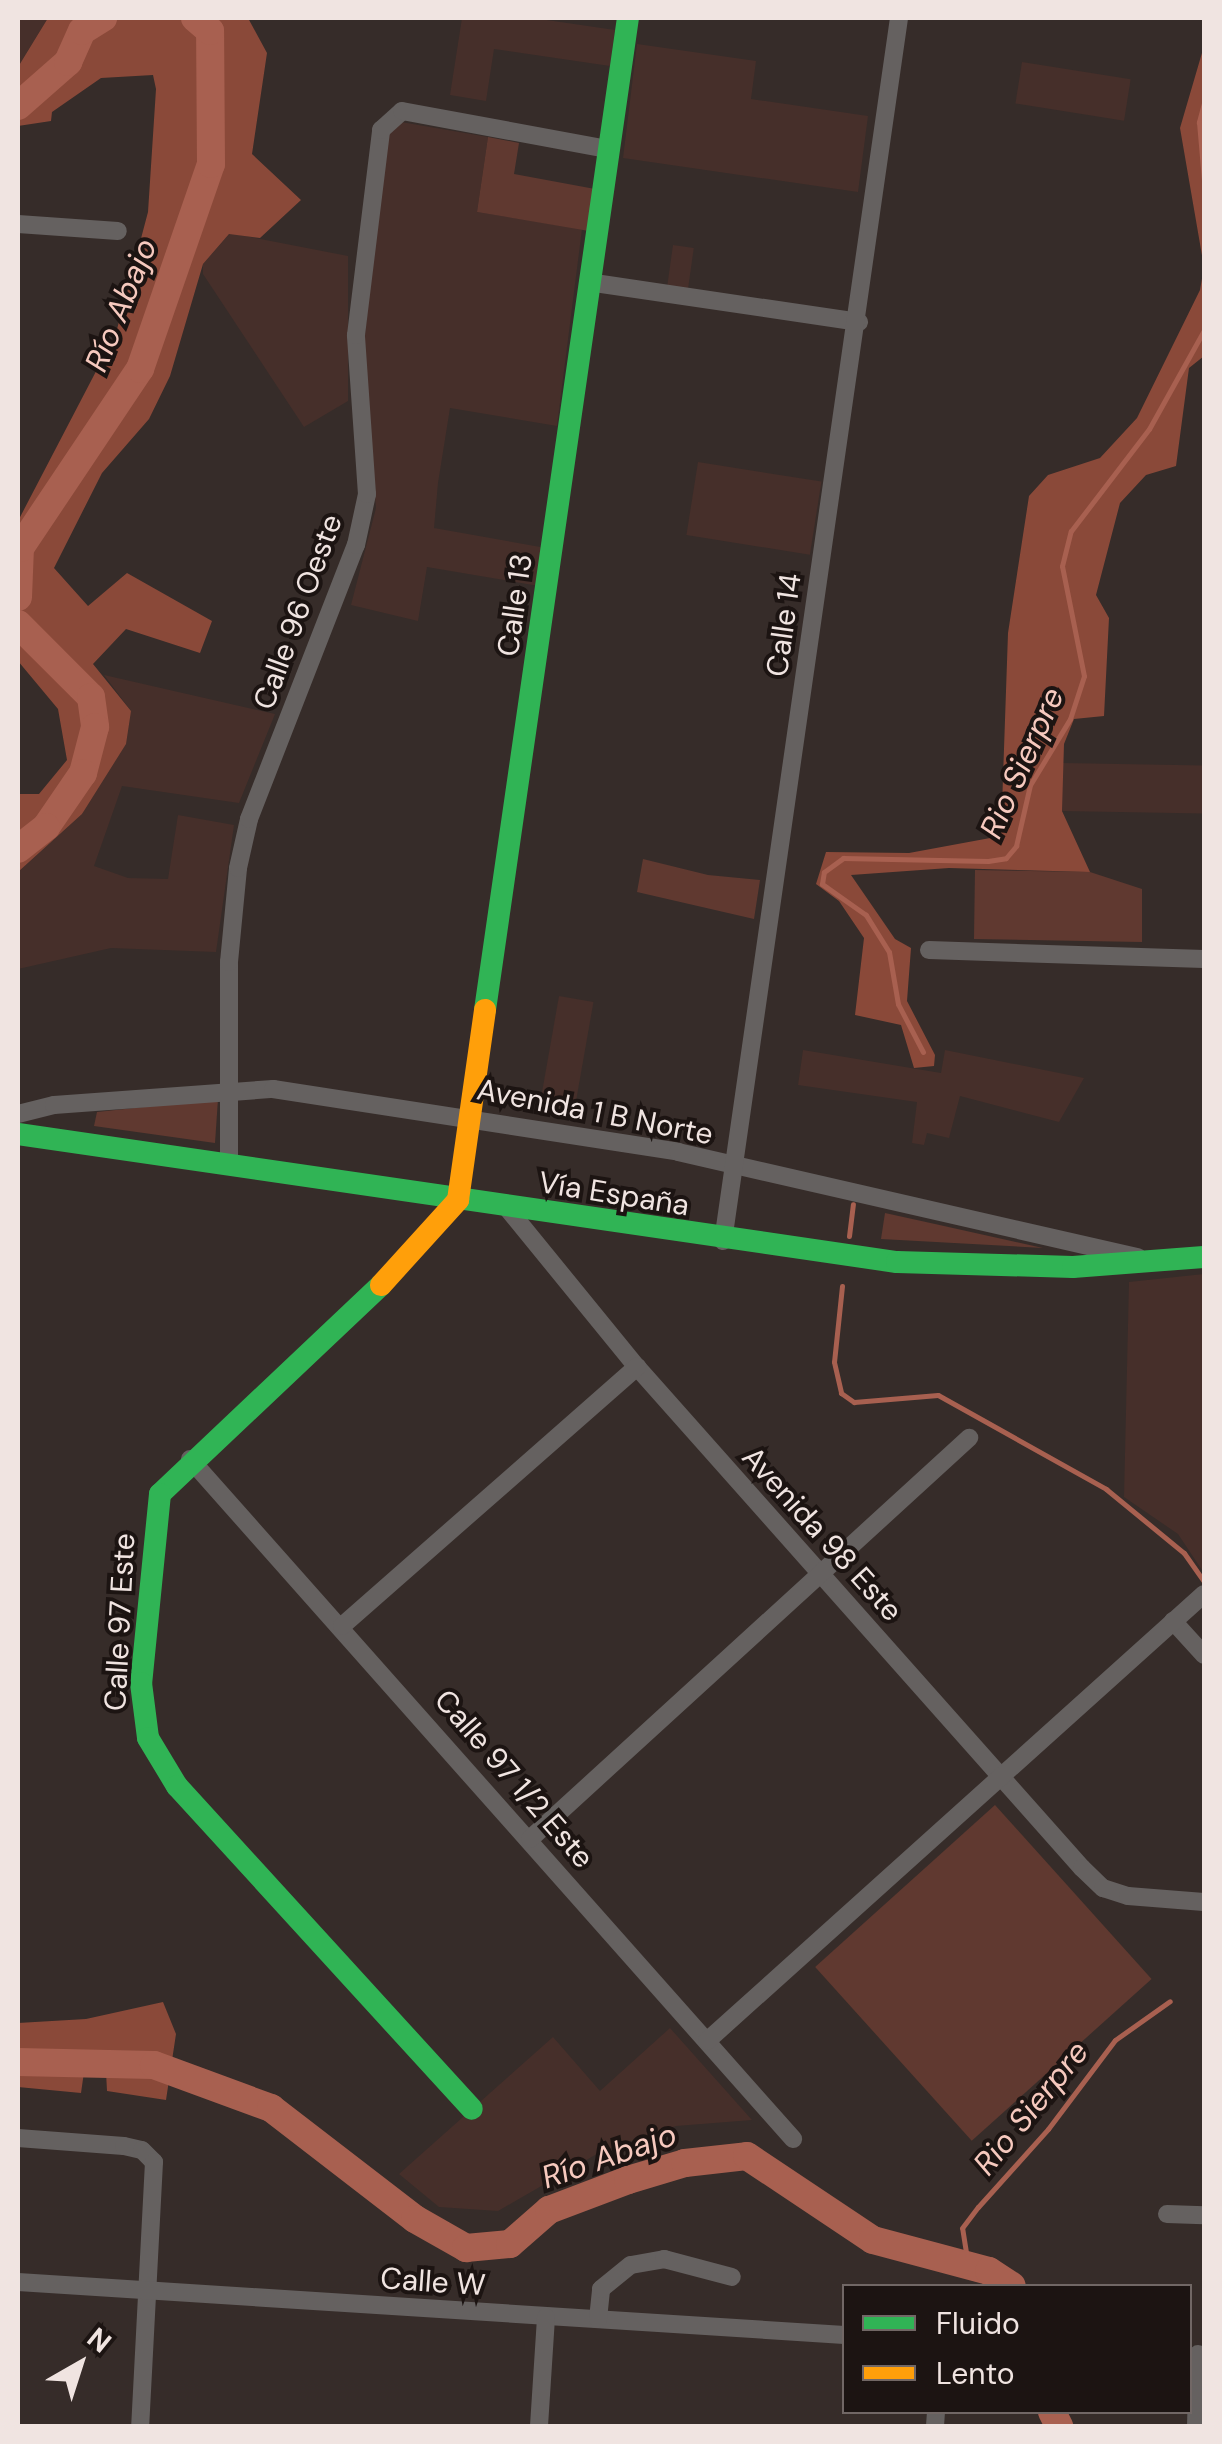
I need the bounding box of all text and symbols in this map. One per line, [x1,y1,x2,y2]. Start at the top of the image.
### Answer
water label: Río Abajo [77,233,165,377]
street label: Calle 96 Oeste [246,510,350,714]
street label: Calle 13 [490,551,540,659]
street label: Calle 14 [759,571,809,679]
water label: Rio Sierpre [972,682,1072,844]
street label: Avenida 1 B Norte [474,1071,716,1153]
street label: Vía España [536,1164,692,1224]
street label: Avenida 98 Este [734,1439,910,1629]
street label: Calle 97 Este [97,1532,143,1712]
street label: Calle 97 1/2 Este [427,1683,601,1875]
water label: Rio Sierpre [965,2033,1097,2183]
water label: Río Abajo [536,2115,682,2197]
street label: Calle W [379,2260,487,2304]
legend [842,2284,1192,2414]
text: Fluido [936,2304,1020,2343]
north arrow [30,2314,130,2414]
text: N [80,2319,119,2361]
text: Lento [936,2354,1015,2393]

